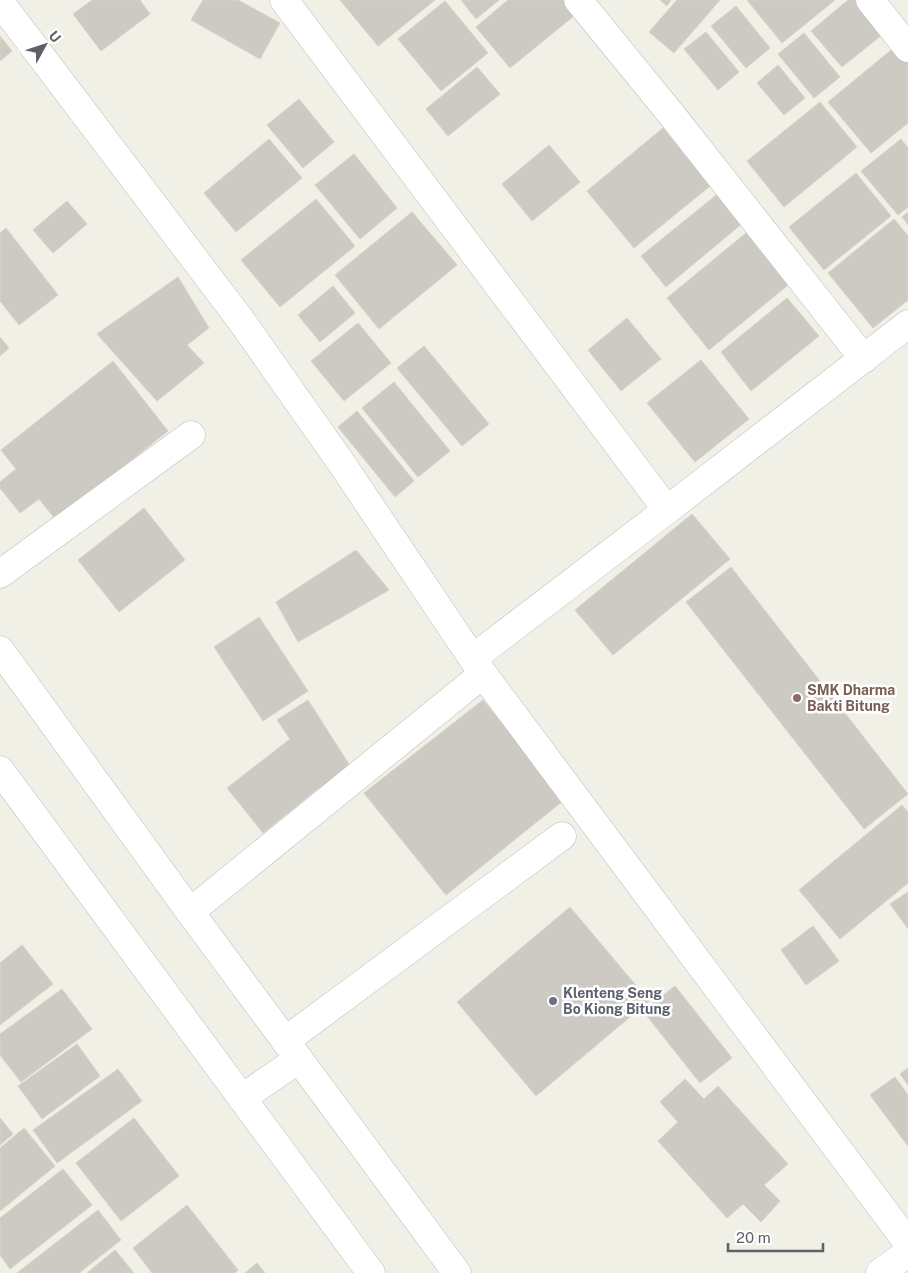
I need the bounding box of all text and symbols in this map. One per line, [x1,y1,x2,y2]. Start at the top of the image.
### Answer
north arrow [20,20,70,70]
text: U [46,28,64,46]
place label: SMK Dharma Bakti Bitung [807,682,895,714]
marker: SMK Dharma Bakti Bitung [791,692,803,704]
place label: Klenteng Seng Bo Kiong Bitung [563,985,671,1017]
marker: Klenteng Seng Bo Kiong Bitung [547,995,559,1007]
scale bar [728,1220,823,1252]
text: 20 m [736,1229,771,1246]

